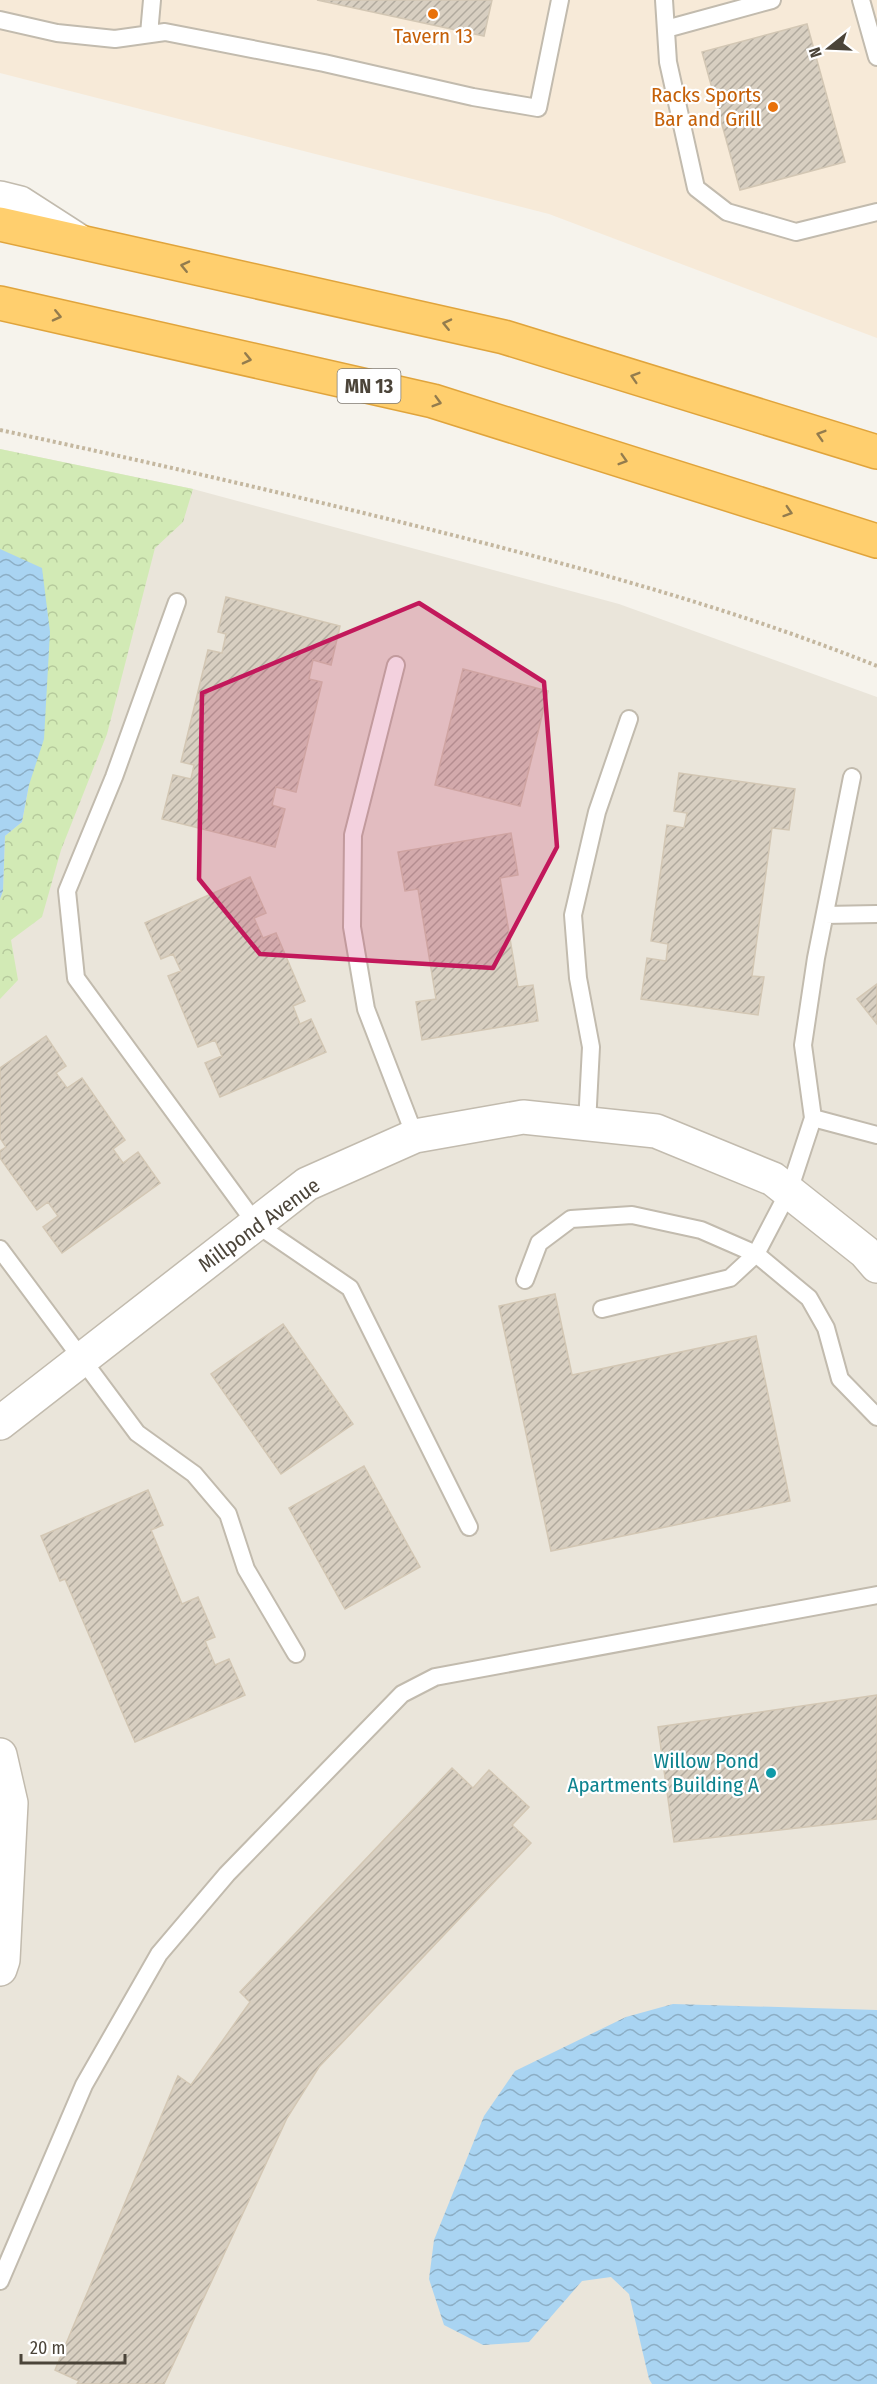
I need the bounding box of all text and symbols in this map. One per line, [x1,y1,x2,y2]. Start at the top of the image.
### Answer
marker: Tavern 13 [426,7,440,21]
north arrow [799,18,859,78]
place label: Tavern 13 [393,23,473,49]
text: N [805,45,826,60]
place label: Racks Sports Bar and Grill [651,82,761,132]
marker: Racks Sports Bar and Grill [766,100,780,114]
one-way arrow [180,260,190,273]
one-way arrow [52,308,62,321]
one-way arrow [443,318,453,331]
one-way arrow [242,351,252,364]
road number: MN 13 [338,369,400,403]
one-way arrow [630,372,641,384]
one-way arrow [431,395,442,407]
one-way arrow [816,430,827,442]
one-way arrow [617,453,628,465]
one-way arrow [782,505,793,517]
street label: Millpond Avenue [193,1172,325,1278]
place label: Willow Pond Apartments Building A [567,1748,759,1798]
marker: Willow Pond Apartments Building A [764,1766,778,1780]
scale bar [21,2327,124,2365]
text: 20 m [30,2337,65,2359]

